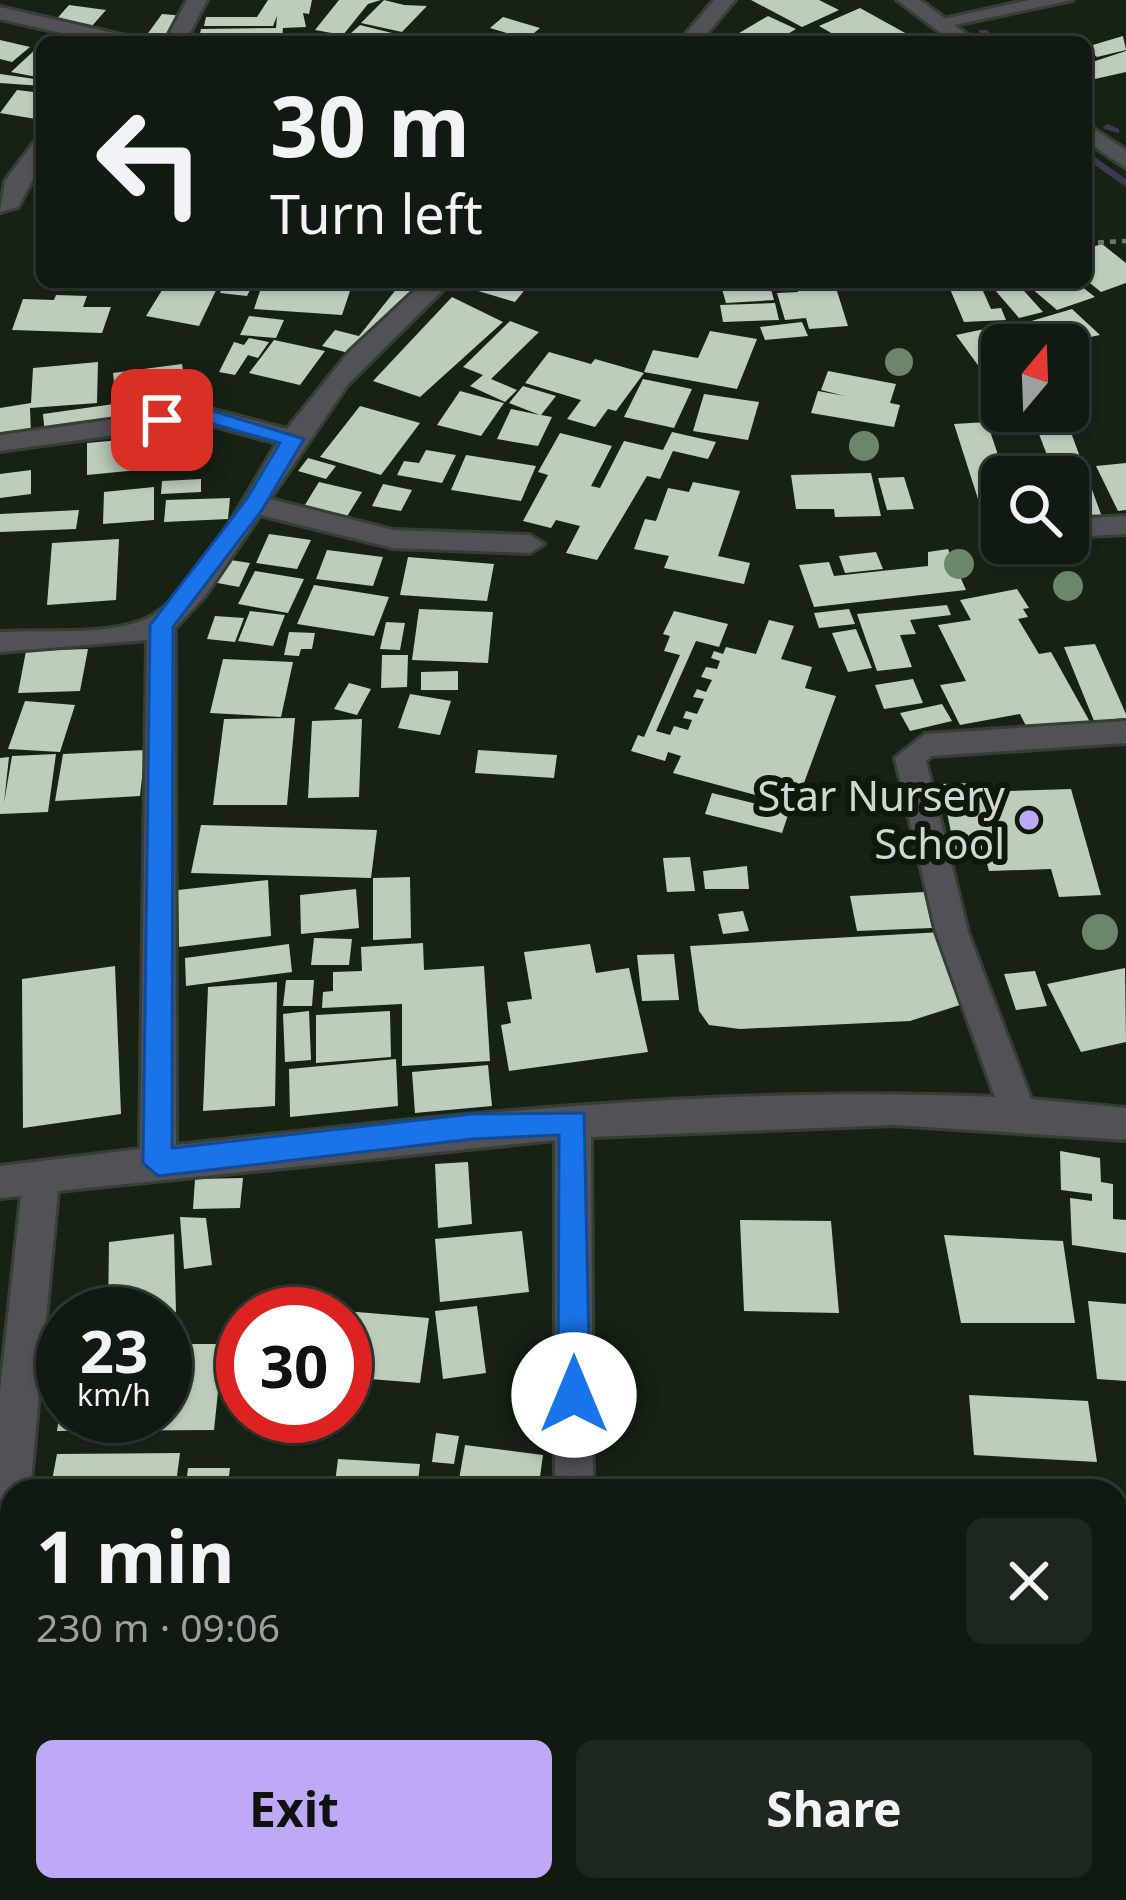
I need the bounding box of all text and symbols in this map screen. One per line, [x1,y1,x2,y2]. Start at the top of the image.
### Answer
text: 30 m [270,67,470,182]
icon: left [72,84,228,240]
text: Turn left [270,176,483,250]
north arrow [981,324,1089,432]
map controls [981,324,1089,564]
pin [111,369,213,471]
icon: arrive [129,387,195,453]
button: search [981,456,1089,564]
place label: Star Nursery School [757,766,1006,871]
marker: Star Nursery School [1016,807,1042,833]
speed limit sign: 30 [216,1287,372,1443]
text: 23 [80,1309,148,1391]
position arrow [511,1332,637,1458]
text: km/h [77,1374,151,1415]
text: 1 min [36,1506,234,1604]
button: close [966,1518,1092,1644]
text: 230 m · 09:06 [36,1600,280,1653]
button: Exit [36,1740,552,1878]
button: Share [576,1740,1092,1878]

